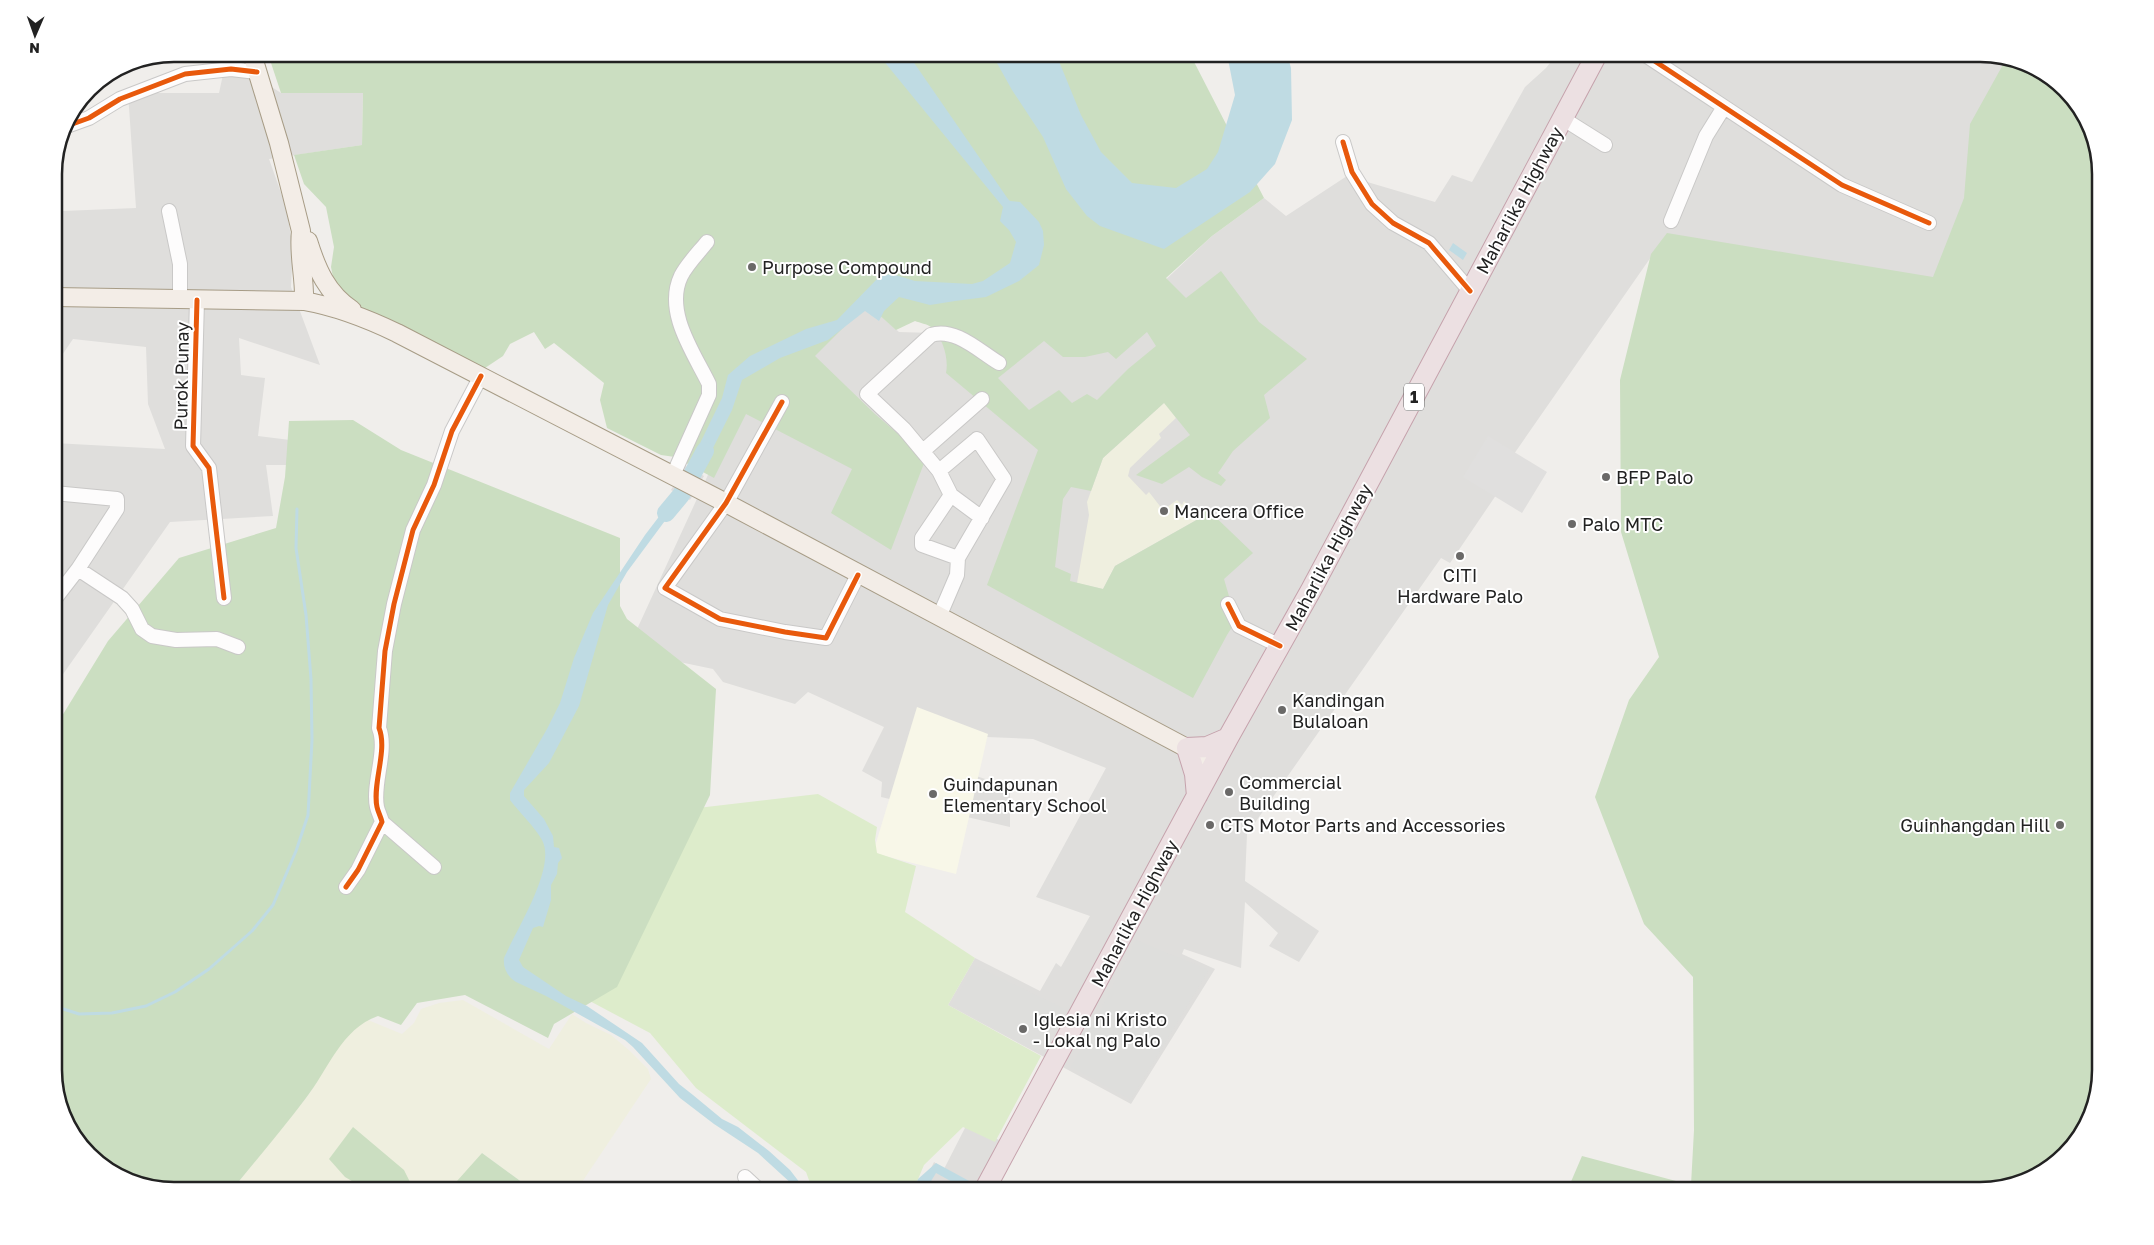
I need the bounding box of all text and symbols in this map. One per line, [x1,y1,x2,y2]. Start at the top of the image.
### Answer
north arrow [10,10,60,60]
text: N [29,40,40,57]
street label: Maharlika Highway [1471,123,1567,277]
place label: Purpose Compound [762,256,932,278]
marker: Purpose Compound [746,261,758,273]
street label: Purok Punay [169,321,193,431]
road number: 1 [1404,384,1424,411]
place label: BFP Palo [1616,466,1693,488]
marker: BFP Palo [1600,471,1612,483]
street label: Maharlika Highway [1280,480,1376,634]
place label: Mancera Office [1174,500,1304,522]
marker: Mancera Office [1158,505,1170,517]
place label: Palo MTC [1582,513,1663,535]
marker: Palo MTC [1566,518,1578,530]
marker: CITI Hardware Palo [1454,550,1466,562]
place label: CITI Hardware Palo [1397,564,1523,607]
place label: Kandingan Bulaloan [1292,689,1385,732]
marker: Kandingan Bulaloan [1276,704,1288,716]
place label: Commercial Building [1239,771,1342,814]
place label: Guindapunan Elementary School [943,773,1107,816]
marker: Commercial Building [1223,786,1235,798]
marker: Guindapunan Elementary School [927,788,939,800]
place label: CTS Motor Parts and Accessories [1220,814,1506,836]
place label: Guinhangdan Hill [1900,814,2050,836]
marker: CTS Motor Parts and Accessories [1204,819,1216,831]
marker: Guinhangdan Hill [2054,819,2066,831]
street label: Maharlika Highway [1086,836,1182,990]
place label: Iglesia ni Kristo - Lokal ng Palo [1033,1008,1167,1051]
marker: Iglesia ni Kristo - Lokal ng Palo [1017,1023,1029,1035]

